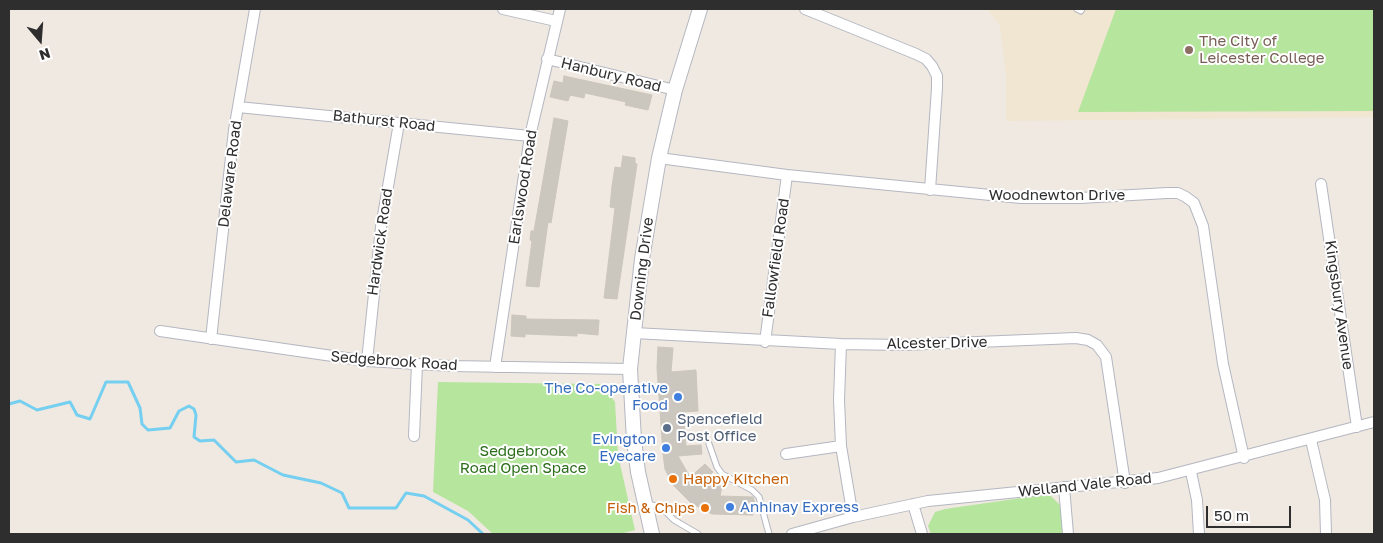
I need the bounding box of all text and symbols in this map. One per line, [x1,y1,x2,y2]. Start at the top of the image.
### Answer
north arrow [15,15,65,65]
place label: The City of Leicester College [1199,32,1325,67]
marker: The City of Leicester College [1183,44,1195,56]
text: N [37,45,52,64]
street label: Hanbury Road [559,54,663,96]
street label: Bathurst Road [332,107,436,135]
street label: Delaware Road [215,120,245,228]
street label: Earlswood Road [505,128,541,246]
street label: Woodnewton Drive [989,186,1125,204]
street label: Hardwick Road [364,187,396,297]
street label: Fallowfield Road [759,197,793,319]
street label: Downing Drive [627,216,657,322]
street label: Kingsbury Avenue [1321,239,1357,371]
street label: Alcester Drive [887,333,987,353]
street label: Sedgebrook Road [330,348,458,374]
place label: The Co-operative Food [544,379,668,414]
marker: The Co-operative Food [672,391,684,403]
place label: Spencefield Post Office [677,410,763,445]
marker: Spencefield Post Office [661,422,673,434]
place label: Evington Eyecare [592,430,656,465]
park label: Sedgebrook Road Open Space [460,442,586,477]
marker: Evington Eyecare [660,442,672,454]
street label: Welland Vale Road [1017,469,1153,501]
place label: Happy Kitchen [683,470,789,488]
marker: Happy Kitchen [667,473,679,485]
scale bar [1208,496,1293,528]
place label: Anhinay Express [740,498,859,516]
place label: Fish & Chips [607,499,695,517]
marker: Anhinay Express [724,501,736,513]
marker: Fish & Chips [699,502,711,514]
text: 50 m [1214,506,1249,524]

